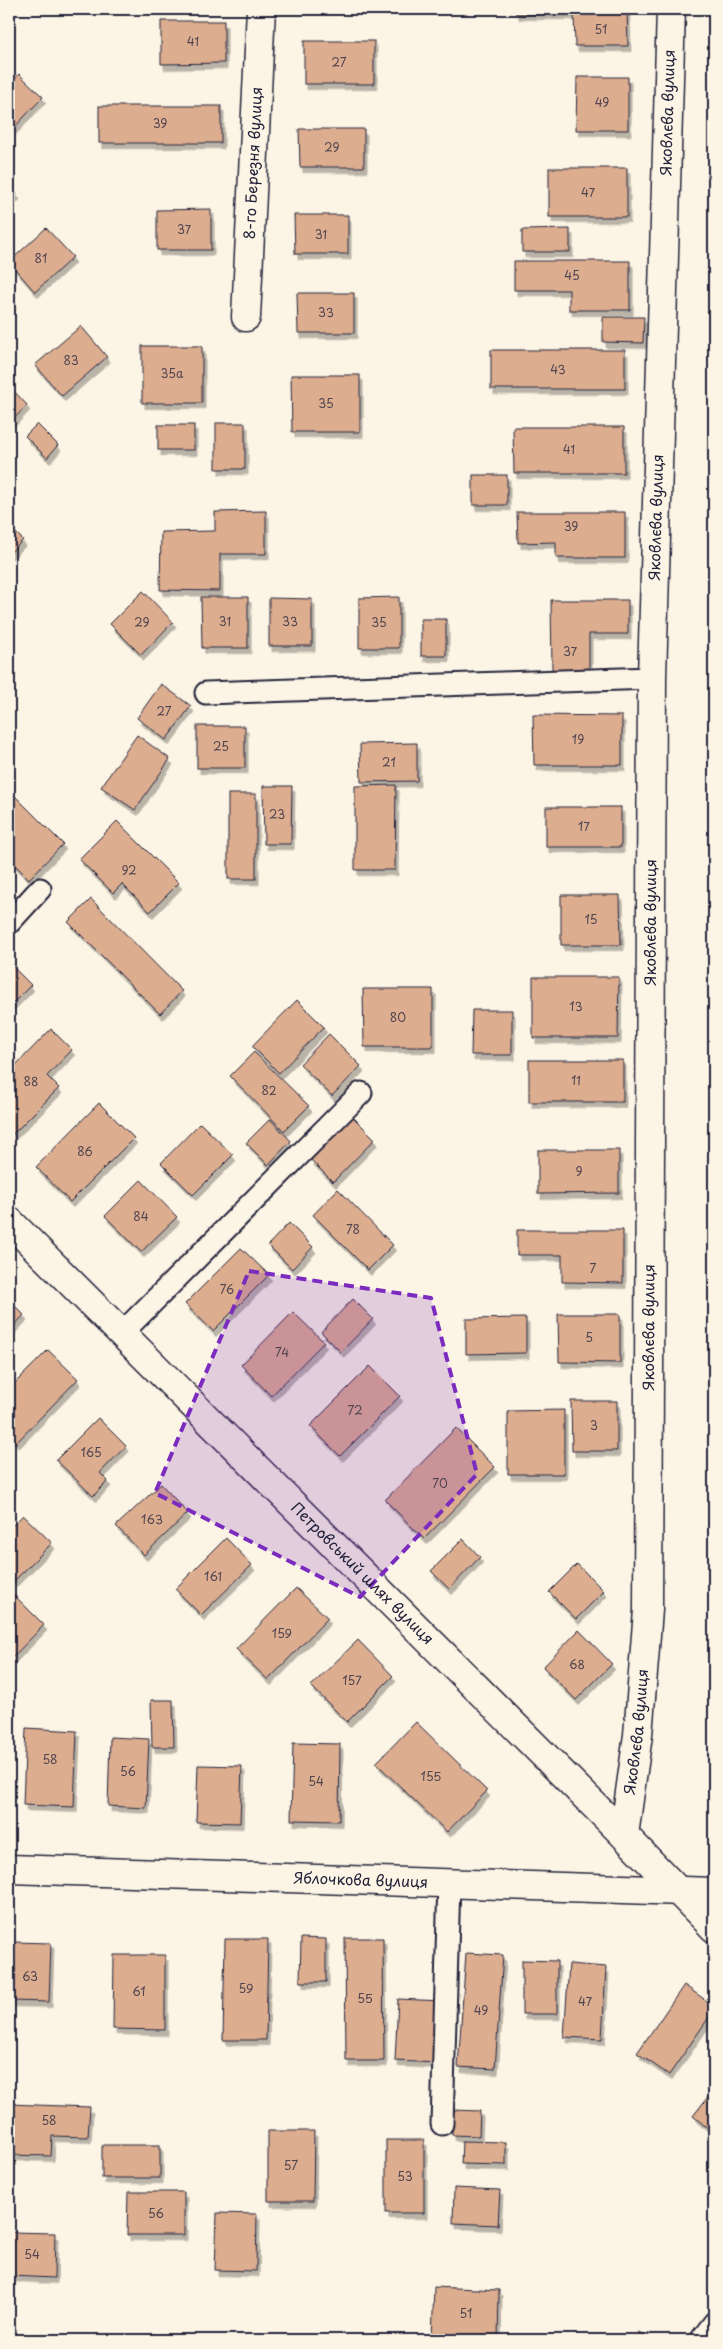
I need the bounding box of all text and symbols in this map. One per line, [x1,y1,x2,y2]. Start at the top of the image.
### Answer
house number: 51 [595,20,607,38]
house number: 41 [187,32,199,50]
street label: Яковлєва вулиця [653,49,680,176]
house number: 27 [332,53,347,71]
street label: 8-го Березня вулиця [237,86,267,240]
house number: 49 [595,93,609,111]
house number: 39 [153,114,167,132]
house number: 29 [324,138,340,156]
house number: 47 [581,183,596,201]
house number: 37 [177,220,192,238]
house number: 31 [315,225,327,243]
house number: 81 [35,249,47,267]
house number: 45 [564,266,580,284]
house number: 33 [318,303,334,321]
house number: 83 [63,351,79,369]
house number: 43 [550,360,566,378]
house number: 35а [161,364,184,382]
house number: 35 [318,394,334,412]
house number: 41 [563,440,575,458]
street label: Яковлєва вулиця [642,454,668,581]
house number: 39 [564,517,578,535]
house number: 31 [219,612,231,630]
house number: 33 [282,612,298,630]
house number: 29 [134,613,150,631]
house number: 35 [371,613,387,631]
house number: 37 [563,642,578,660]
house number: 27 [157,702,172,720]
house number: 19 [572,730,584,748]
house number: 25 [213,737,229,755]
house number: 21 [382,753,396,771]
house number: 23 [269,805,285,823]
house number: 17 [578,817,590,835]
street label: Яковлєва вулиця [638,859,661,986]
house number: 92 [121,861,137,879]
house number: 15 [584,910,598,928]
house number: 13 [569,997,583,1015]
house number: 80 [390,1008,406,1026]
house number: 11 [571,1071,581,1089]
house number: 88 [24,1072,38,1090]
house number: 82 [262,1081,277,1099]
house number: 86 [77,1142,93,1160]
house number: 9 [575,1162,583,1180]
house number: 84 [133,1207,149,1225]
house number: 78 [346,1220,360,1238]
house number: 7 [590,1259,597,1277]
street label: Яковлєва вулиця [636,1264,659,1391]
house number: 76 [220,1280,234,1298]
house number: 5 [585,1328,593,1346]
house number: 74 [275,1343,289,1361]
house number: 72 [347,1401,363,1419]
house number: 3 [590,1416,598,1434]
house number: 165 [80,1443,102,1461]
house number: 70 [432,1474,448,1492]
street label: Петровський шлях вулиця [287,1496,440,1649]
house number: 163 [141,1510,163,1528]
house number: 161 [204,1567,222,1585]
house number: 159 [272,1624,292,1642]
house number: 68 [569,1655,585,1673]
street label: Яковлєва вулиця [617,1668,653,1796]
house number: 157 [342,1671,362,1689]
house number: 58 [42,1750,58,1768]
house number: 56 [120,1762,136,1780]
house number: 155 [421,1767,441,1785]
house number: 54 [308,1772,324,1790]
street label: Яблочкова вулиця [293,1865,428,1893]
house number: 63 [22,1967,38,1985]
house number: 59 [239,1979,253,1997]
house number: 61 [132,1982,146,2000]
house number: 55 [357,1989,373,2007]
house number: 47 [578,1992,593,2010]
house number: 49 [474,2001,488,2019]
house number: 58 [41,2111,57,2129]
house number: 57 [284,2156,298,2174]
house number: 53 [397,2167,413,2185]
house number: 56 [148,2204,164,2222]
house number: 54 [24,2245,40,2263]
house number: 51 [460,2304,472,2322]

